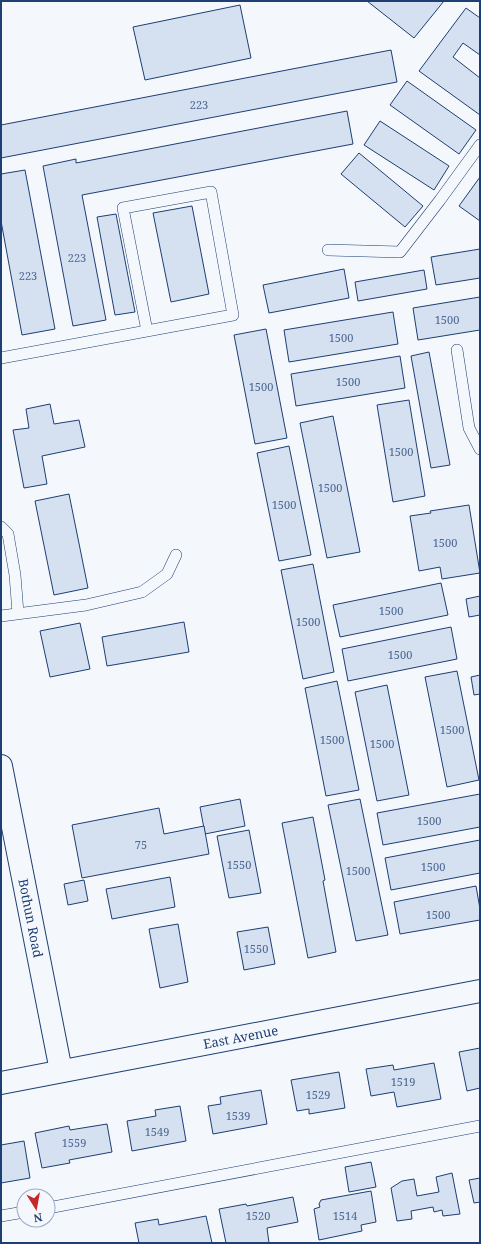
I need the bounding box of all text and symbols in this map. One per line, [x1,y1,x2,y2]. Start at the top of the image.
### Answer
house number: 223 [190,97,208,112]
house number: 223 [68,250,86,265]
house number: 223 [19,268,37,283]
house number: 1500 [435,312,459,327]
house number: 1500 [329,330,353,345]
house number: 1500 [336,374,360,389]
house number: 1500 [249,379,273,394]
house number: 1500 [389,444,413,459]
house number: 1500 [318,480,342,495]
house number: 1500 [272,497,296,512]
house number: 1500 [433,535,457,550]
house number: 1500 [379,603,403,618]
house number: 1500 [296,614,320,629]
house number: 1500 [388,647,412,662]
house number: 1500 [440,722,464,737]
house number: 1500 [320,732,344,747]
house number: 1500 [370,736,394,751]
house number: 1500 [417,813,441,828]
house number: 75 [135,837,147,852]
house number: 1550 [227,857,251,872]
house number: 1500 [421,859,445,874]
house number: 1500 [346,863,370,878]
street label: Bothun Road [14,877,48,959]
house number: 1500 [426,907,450,922]
house number: 1550 [244,941,268,956]
street label: East Avenue [202,1021,280,1053]
house number: 1519 [391,1074,415,1089]
house number: 1529 [306,1087,330,1102]
house number: 1539 [226,1108,250,1123]
house number: 1549 [145,1124,169,1139]
house number: 1559 [62,1135,86,1150]
north arrow [16,1188,56,1228]
house number: 1520 [246,1208,270,1223]
house number: 1514 [333,1208,357,1223]
text: N [32,1210,44,1227]

